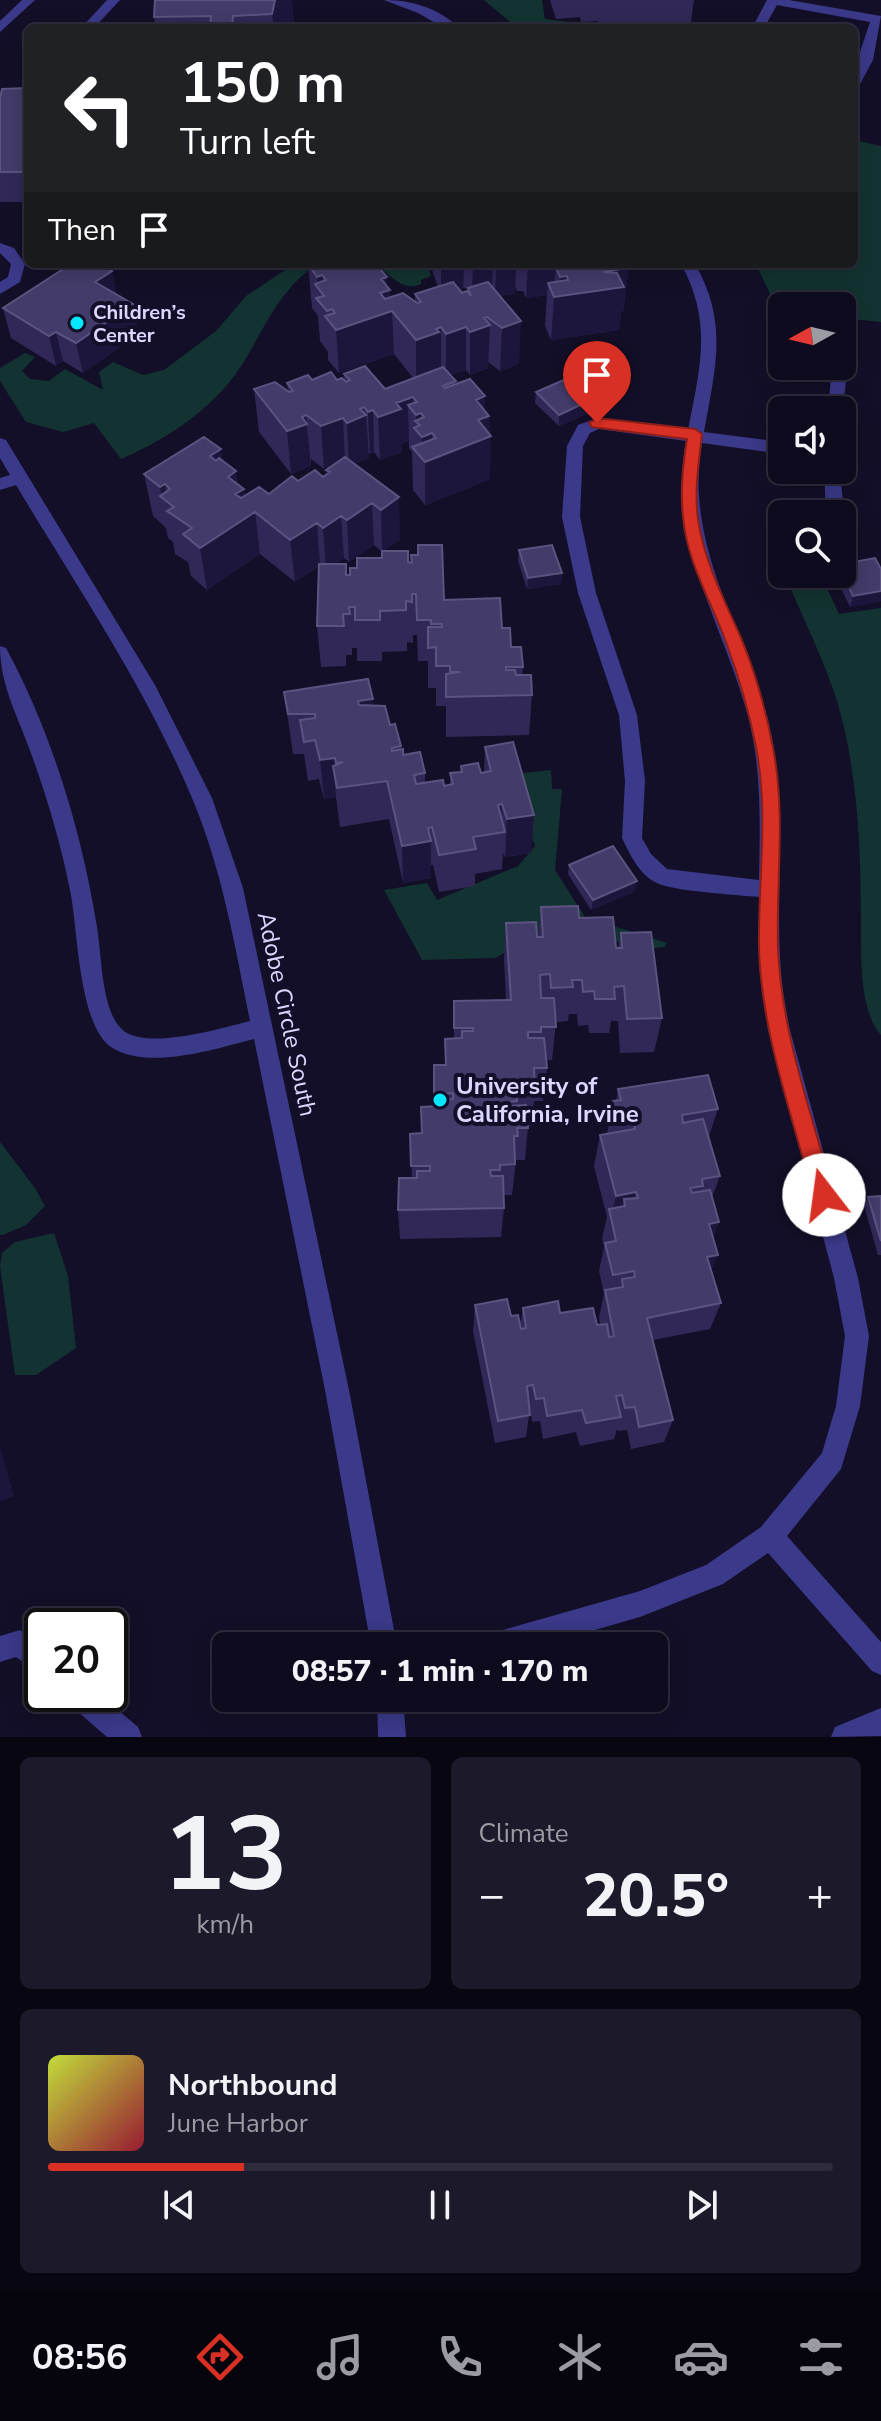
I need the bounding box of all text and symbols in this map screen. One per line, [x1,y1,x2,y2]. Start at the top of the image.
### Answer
text: 150 m [180,45,345,122]
icon: left [48,56,152,160]
text: Turn left [180,118,315,167]
icon: arrive [132,208,176,252]
text: Then [48,210,116,251]
north arrow [768,292,856,380]
map controls [768,292,856,588]
place label: Children’s Center [93,299,186,349]
marker: Children’s Center [68,314,86,332]
pin [563,341,631,423]
icon: arrive [575,353,619,397]
button: sound [768,396,856,484]
button: search [768,500,856,588]
street label: Adobe Circle South [250,909,324,1119]
place label: University of California, Irvine [456,1070,639,1130]
marker: University of California, Irvine [431,1091,449,1109]
position arrow [782,1153,866,1237]
speed limit sign: 20 [24,1608,128,1712]
text: 08:57 · 1 min · 170 m [292,1651,588,1692]
text: 13 [163,1784,288,1926]
text: Climate [479,1816,569,1851]
text: 20.5° [582,1855,729,1937]
text: − [479,1866,505,1926]
text: + [807,1866,833,1926]
text: km/h [197,1907,254,1942]
text: Northbound [168,2065,338,2106]
text: June Harbor [168,2106,308,2141]
icon: previous [157,2183,201,2227]
icon: pause [418,2183,462,2227]
icon: next [680,2183,724,2227]
icon: directions [192,2329,248,2385]
icon: music [312,2329,368,2385]
icon: phone [432,2329,488,2385]
icon: climate [552,2329,608,2385]
icon: car [673,2329,729,2385]
icon: filters [793,2329,849,2385]
text: 08:56 [32,2333,127,2382]

